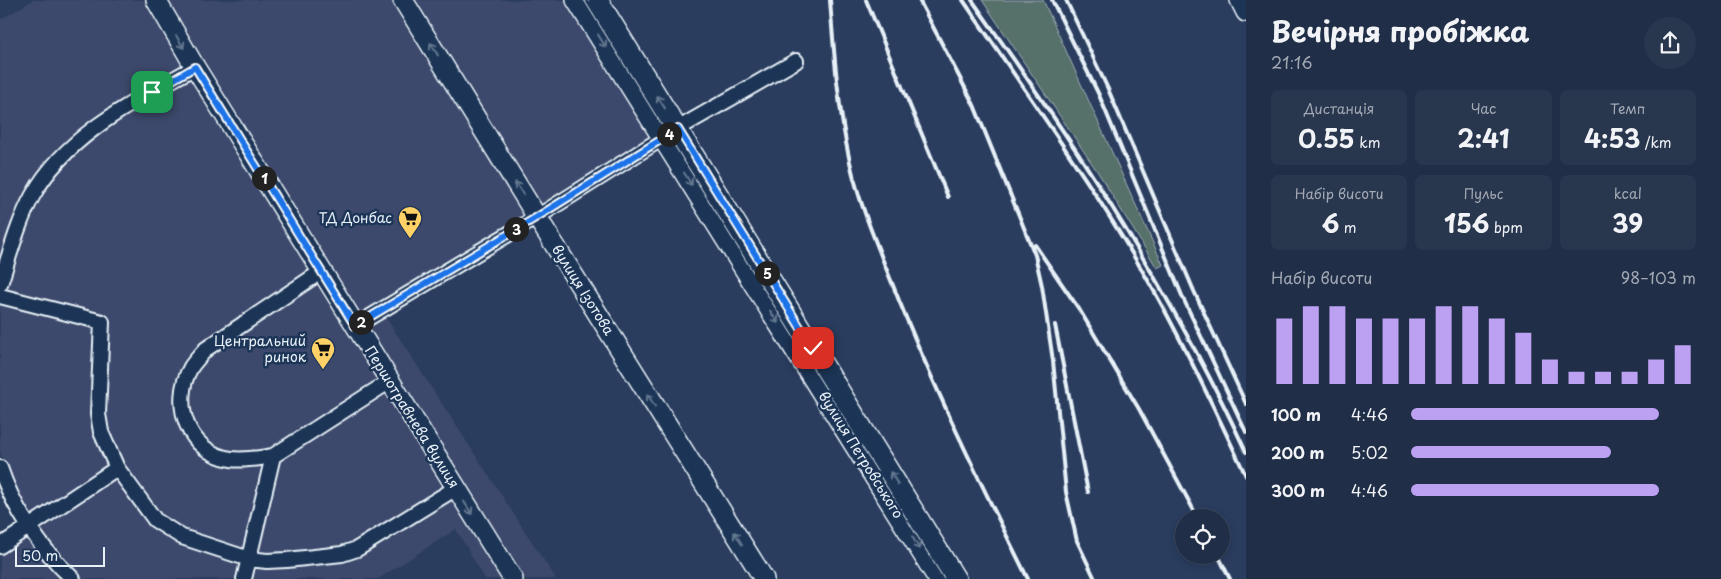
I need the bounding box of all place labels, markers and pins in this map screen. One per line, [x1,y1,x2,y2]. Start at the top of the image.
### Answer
pin [131,71,173,113]
pin: 4 [656,122,682,146]
pin: 1 [252,166,276,190]
supermarket icon: ТД Донбас [397,205,423,239]
place label: ТД Донбас [319,207,392,228]
pin: 3 [504,216,528,242]
pin: 5 [754,260,780,286]
pin: 2 [348,310,374,334]
pin [792,327,834,369]
place label: Центральний ринок [214,330,307,367]
supermarket icon: Центральний ринок [310,336,336,370]

